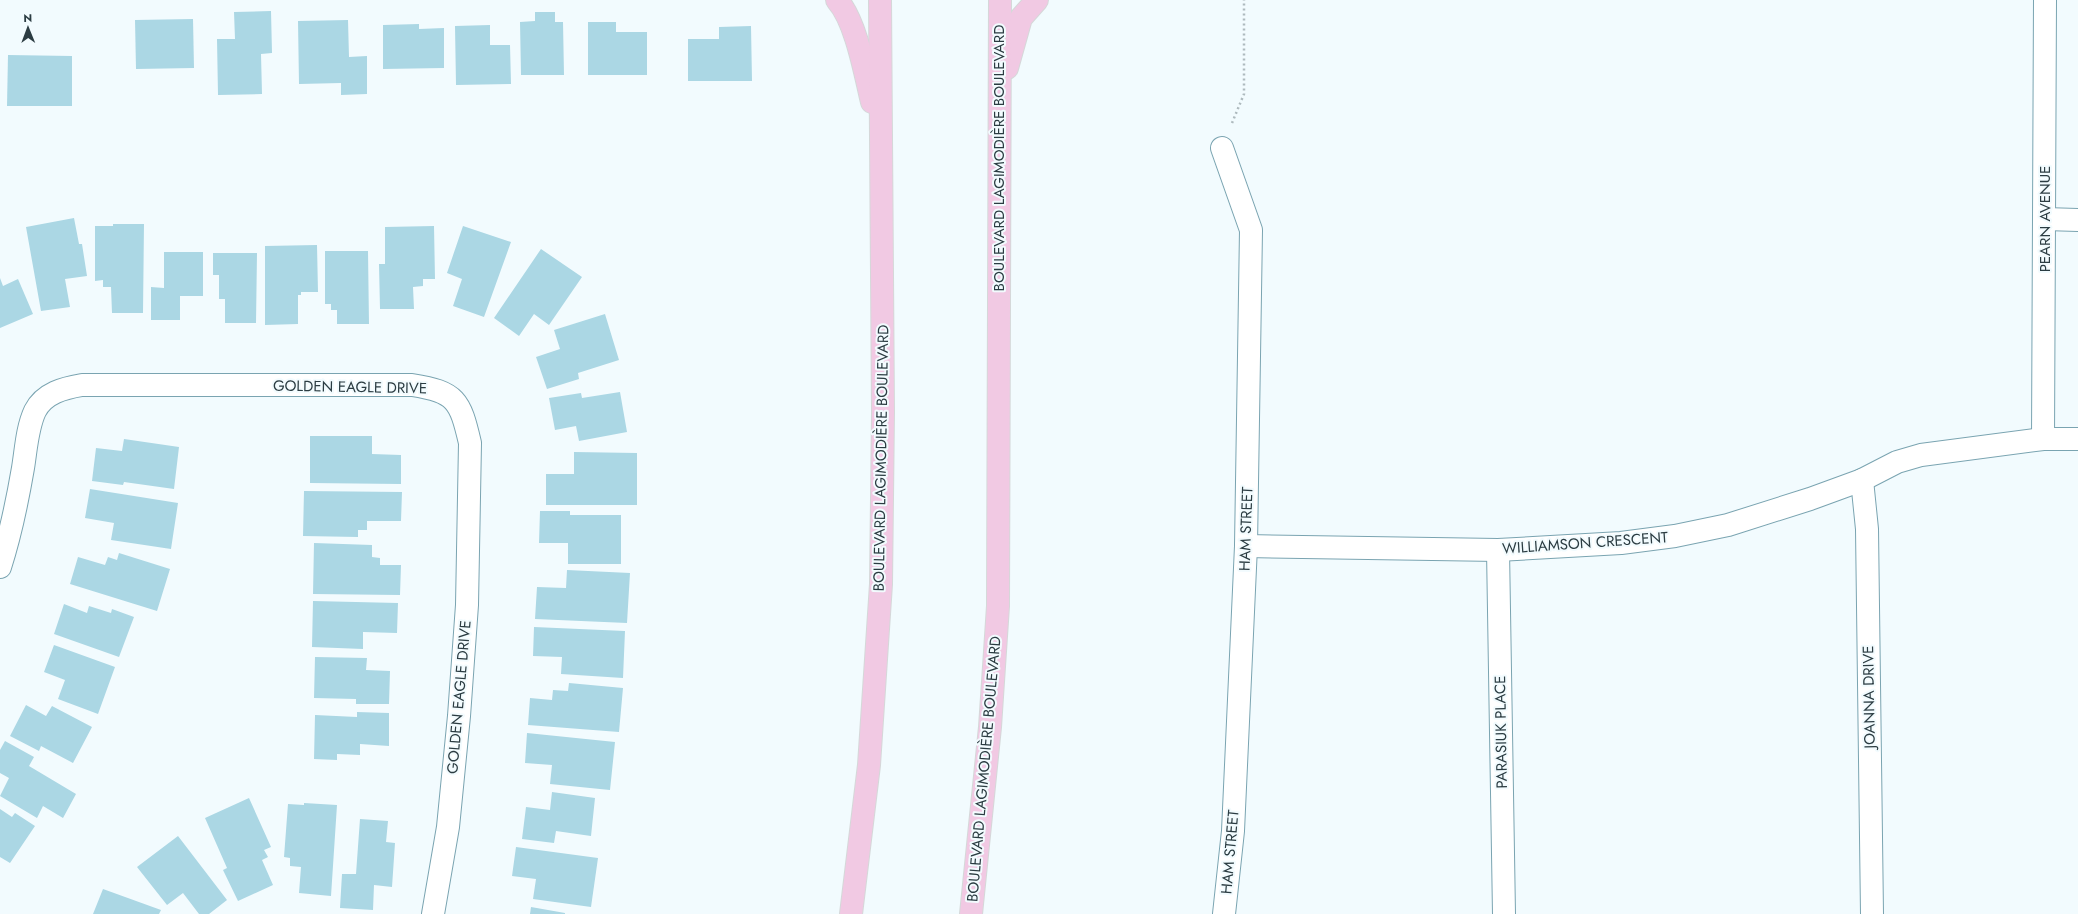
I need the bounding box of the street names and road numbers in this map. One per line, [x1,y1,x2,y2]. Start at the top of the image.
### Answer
street label: BOULEVARD LAGIMODIÈRE BOULEVARD [988,25,1010,291]
street label: PEARN AVENUE [2034,166,2056,272]
street label: BOULEVARD LAGIMODIÈRE BOULEVARD [868,324,894,592]
street label: GOLDEN EAGLE DRIVE [273,375,427,399]
street label: HAM STREET [1234,486,1258,572]
street label: WILLIAMSON CRESCENT [1501,526,1669,560]
street label: GOLDEN EAGLE DRIVE [441,619,477,775]
street label: BOULEVARD LAGIMODIÈRE BOULEVARD [961,635,1007,903]
street label: JOANNA DRIVE [1857,645,1881,751]
street label: PARASIUK PLACE [1489,675,1513,789]
street label: HAM STREET [1215,809,1245,895]

